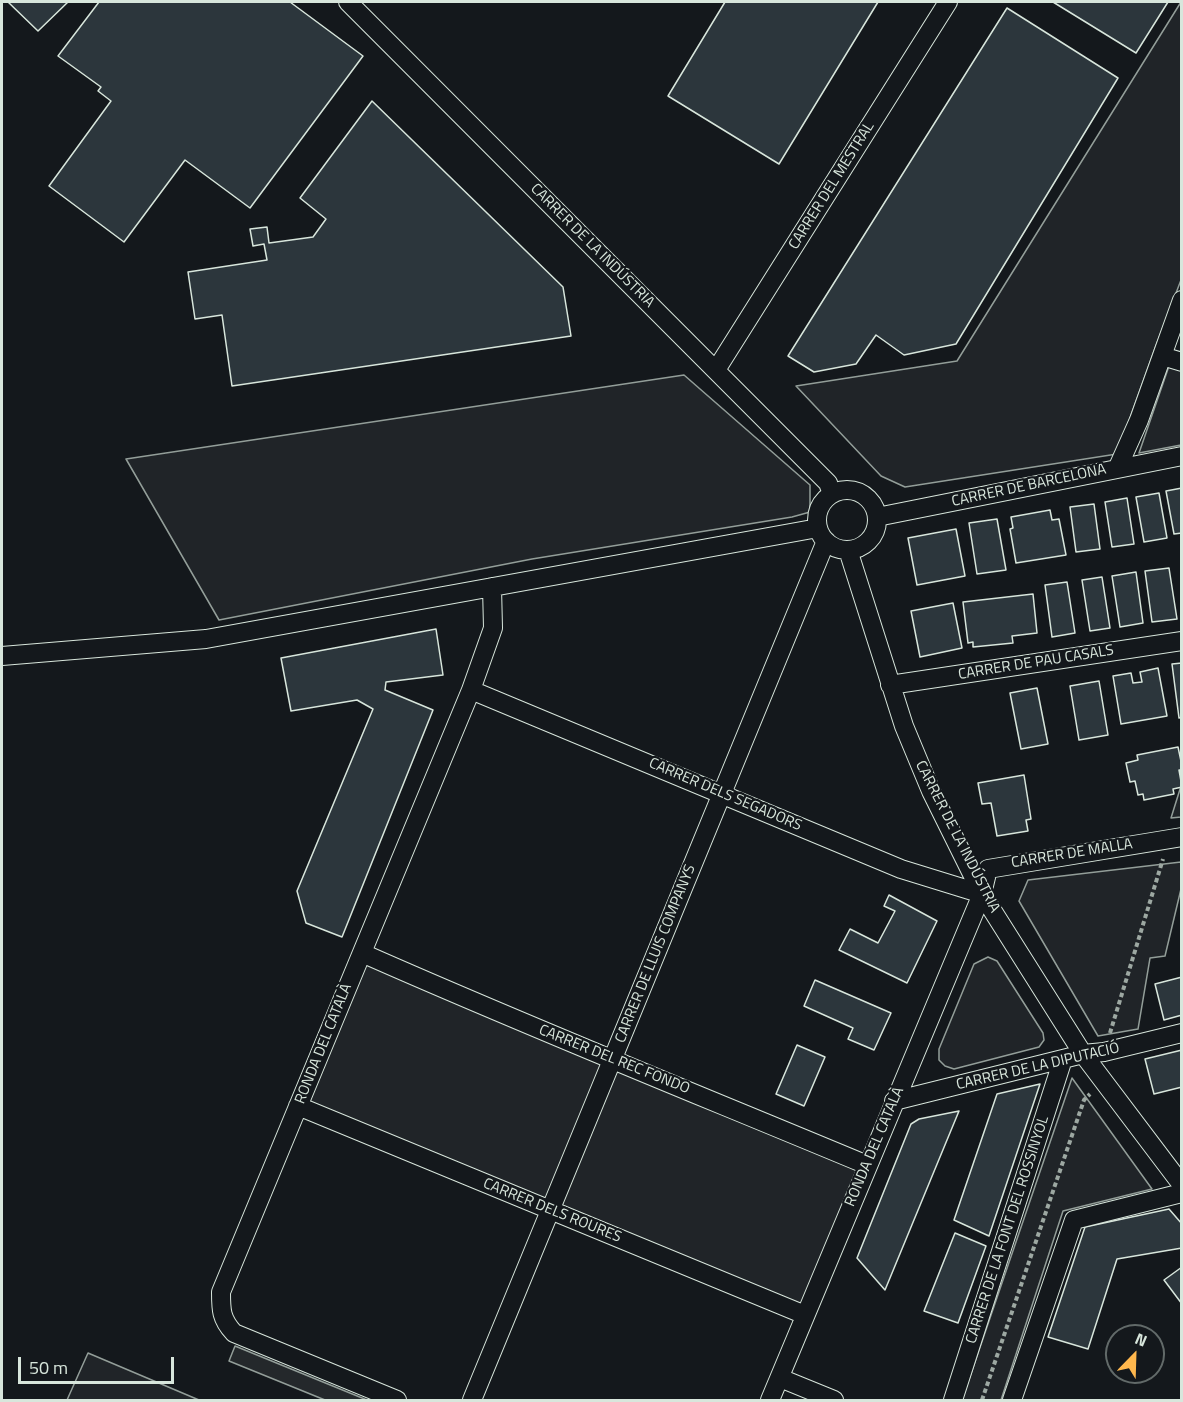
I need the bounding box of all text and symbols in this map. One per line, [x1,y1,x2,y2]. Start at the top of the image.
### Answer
street label: CARRER DEL MESTRAL [785,119,879,253]
street label: CARRER DE LA INDÚSTRIA [526,180,658,312]
street label: CARRER DE BARCELONA [950,461,1108,511]
street label: CARRER DE PAU CASALS [957,642,1115,684]
street label: CARRER DELS SEGADORS [646,755,804,835]
street label: CARRER DE LA INDÚSTRIA [911,758,1003,916]
street label: CARRER DE MALLA [1010,836,1134,872]
street label: CARRER DE LLUIS COMPANYS [612,862,700,1046]
street label: RONDA DEL CATALÀ [292,981,356,1107]
street label: CARRER DEL REC FONDO [536,1021,692,1099]
street label: CARRER DE LA DIPUTACIÓ [955,1039,1121,1095]
street label: RONDA DEL CATALÀ [842,1085,908,1209]
street label: CARRER DE LA FONT DEL ROSSINYOL [963,1114,1053,1346]
street label: CARRER DELS ROURES [480,1175,624,1247]
north arrow [1105,1324,1165,1384]
text: N [1131,1326,1151,1352]
scale bar [21,1345,177,1383]
text: 50 m [29,1354,68,1381]

